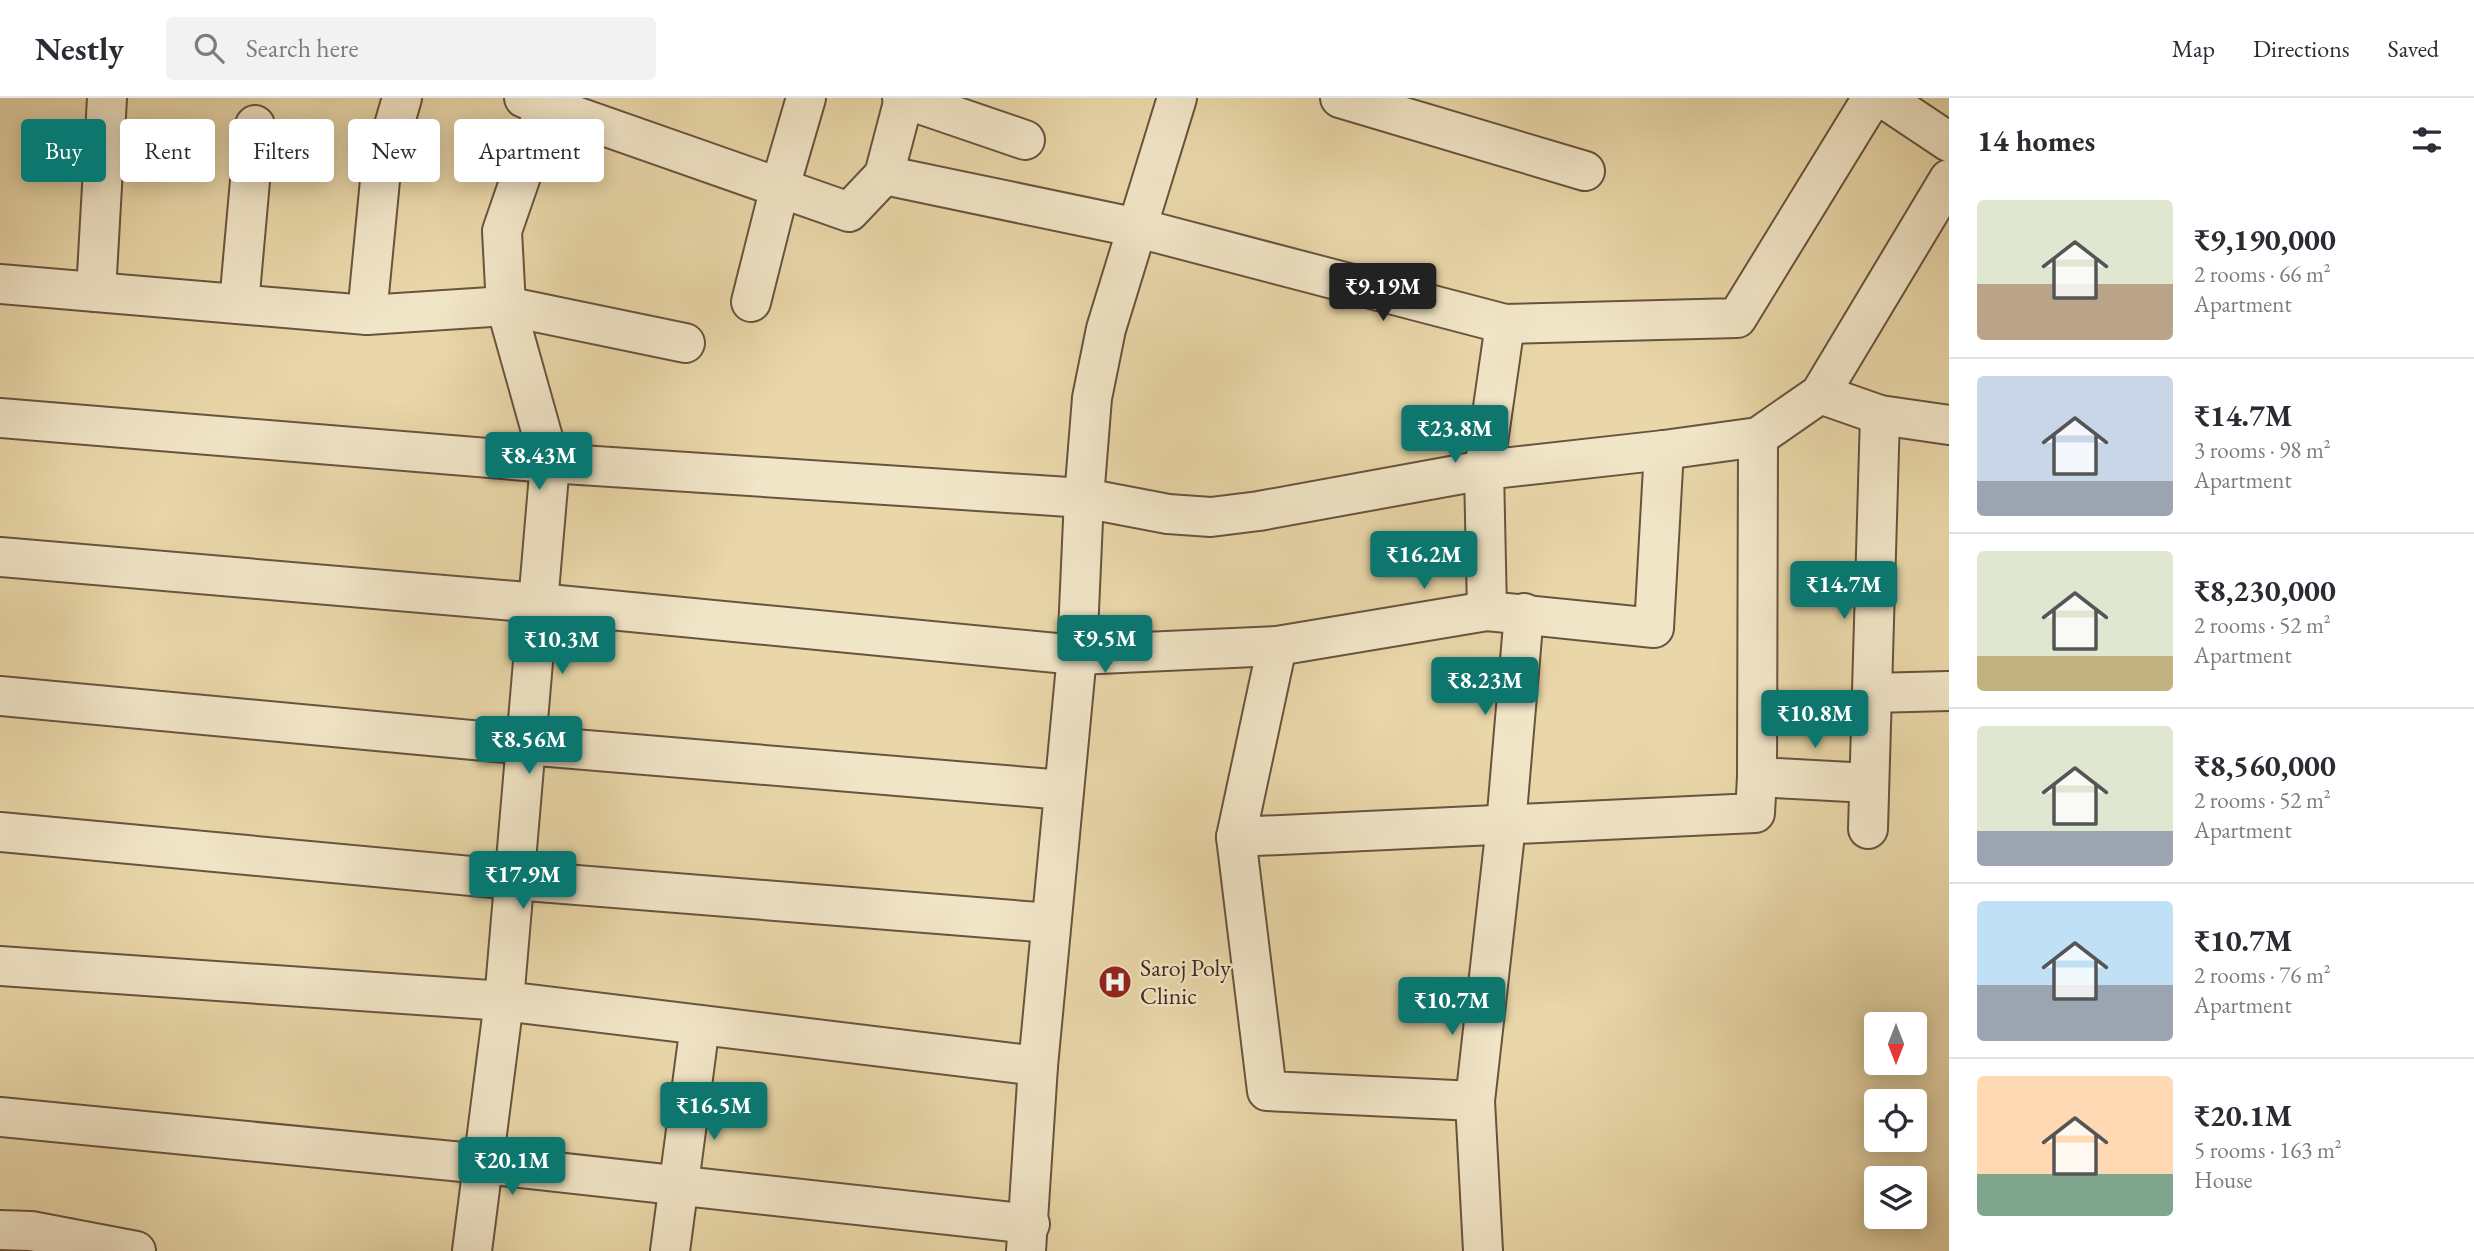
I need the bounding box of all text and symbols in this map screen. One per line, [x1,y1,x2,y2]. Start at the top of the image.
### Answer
search box [166,17,656,80]
text: Nestly [35,27,124,70]
icon: search [190,29,228,67]
text: Search here [246,31,359,65]
text: Map [2172,33,2215,64]
text: Directions [2253,33,2350,64]
text: Saved [2388,33,2439,64]
chip: Buy [21,119,106,182]
chip: Rent [120,119,215,182]
chip: Filters [229,119,334,182]
chip: New [348,119,440,182]
chip: Apartment [454,119,604,182]
text: 14 homes [1977,121,2095,160]
icon: filters [2408,121,2446,159]
text: ₹9,190,000 [2194,220,2336,259]
icon: home [2033,228,2117,312]
text: 2 rooms · 66 m² [2194,259,2331,289]
pin: ₹9.19M [1326,264,1440,323]
text: ₹9.19M [1345,271,1421,301]
text: Apartment [2194,289,2292,319]
text: ₹14.7M [2194,396,2292,435]
icon: home [2033,404,2117,488]
pin: ₹23.8M [1398,406,1512,465]
text: ₹23.8M [1417,413,1493,443]
pin: ₹8.43M [482,432,596,492]
text: 3 rooms · 98 m² [2194,435,2331,465]
text: ₹8.43M [501,440,577,470]
text: Apartment [2194,465,2292,495]
pin: ₹16.2M [1367,532,1481,591]
text: ₹16.2M [1386,539,1462,569]
pin: ₹14.7M [1787,561,1901,621]
text: ₹14.7M [1806,569,1882,599]
text: ₹8,230,000 [2194,571,2336,610]
icon: home [2033,579,2117,663]
text: 2 rooms · 52 m² [2194,610,2331,640]
pin: ₹10.3M [505,616,619,676]
pin: ₹9.5M [1056,616,1154,675]
text: ₹9.5M [1073,623,1137,653]
text: ₹10.3M [524,624,600,654]
text: Apartment [2194,640,2292,670]
pin: ₹8.23M [1428,658,1542,717]
text: ₹8.23M [1447,665,1523,695]
pin: ₹10.8M [1758,690,1872,750]
text: ₹10.8M [1777,698,1853,728]
pin: ₹8.56M [472,716,586,776]
text: ₹8.56M [491,724,567,754]
text: ₹8,560,000 [2194,746,2336,785]
icon: home [2033,754,2117,838]
text: 2 rooms · 52 m² [2194,785,2331,815]
text: Apartment [2194,815,2292,845]
pin: ₹17.9M [466,852,580,911]
text: ₹17.9M [485,859,561,889]
text: ₹10.7M [2194,921,2292,960]
icon: home [2033,929,2117,1013]
place label: Saroj Poly Clinic [1140,952,1231,1011]
text: 2 rooms · 76 m² [2194,960,2331,990]
hospital icon: Saroj Poly Clinic [1096,963,1134,1001]
pin: ₹10.7M [1395,978,1509,1037]
text: ₹10.7M [1414,985,1490,1015]
text: Apartment [2194,990,2292,1020]
north arrow [1864,1012,1927,1074]
map controls [1864,1012,1927,1229]
pin: ₹16.5M [657,1082,771,1142]
button: locate [1864,1089,1927,1152]
text: ₹16.5M [676,1090,752,1120]
text: ₹20.1M [2194,1096,2292,1135]
icon: home [2033,1104,2117,1188]
text: 5 rooms · 163 m² [2194,1135,2342,1165]
pin: ₹20.1M [455,1138,569,1197]
text: ₹20.1M [474,1145,550,1175]
text: House [2194,1165,2253,1195]
button: layers [1864,1166,1927,1229]

